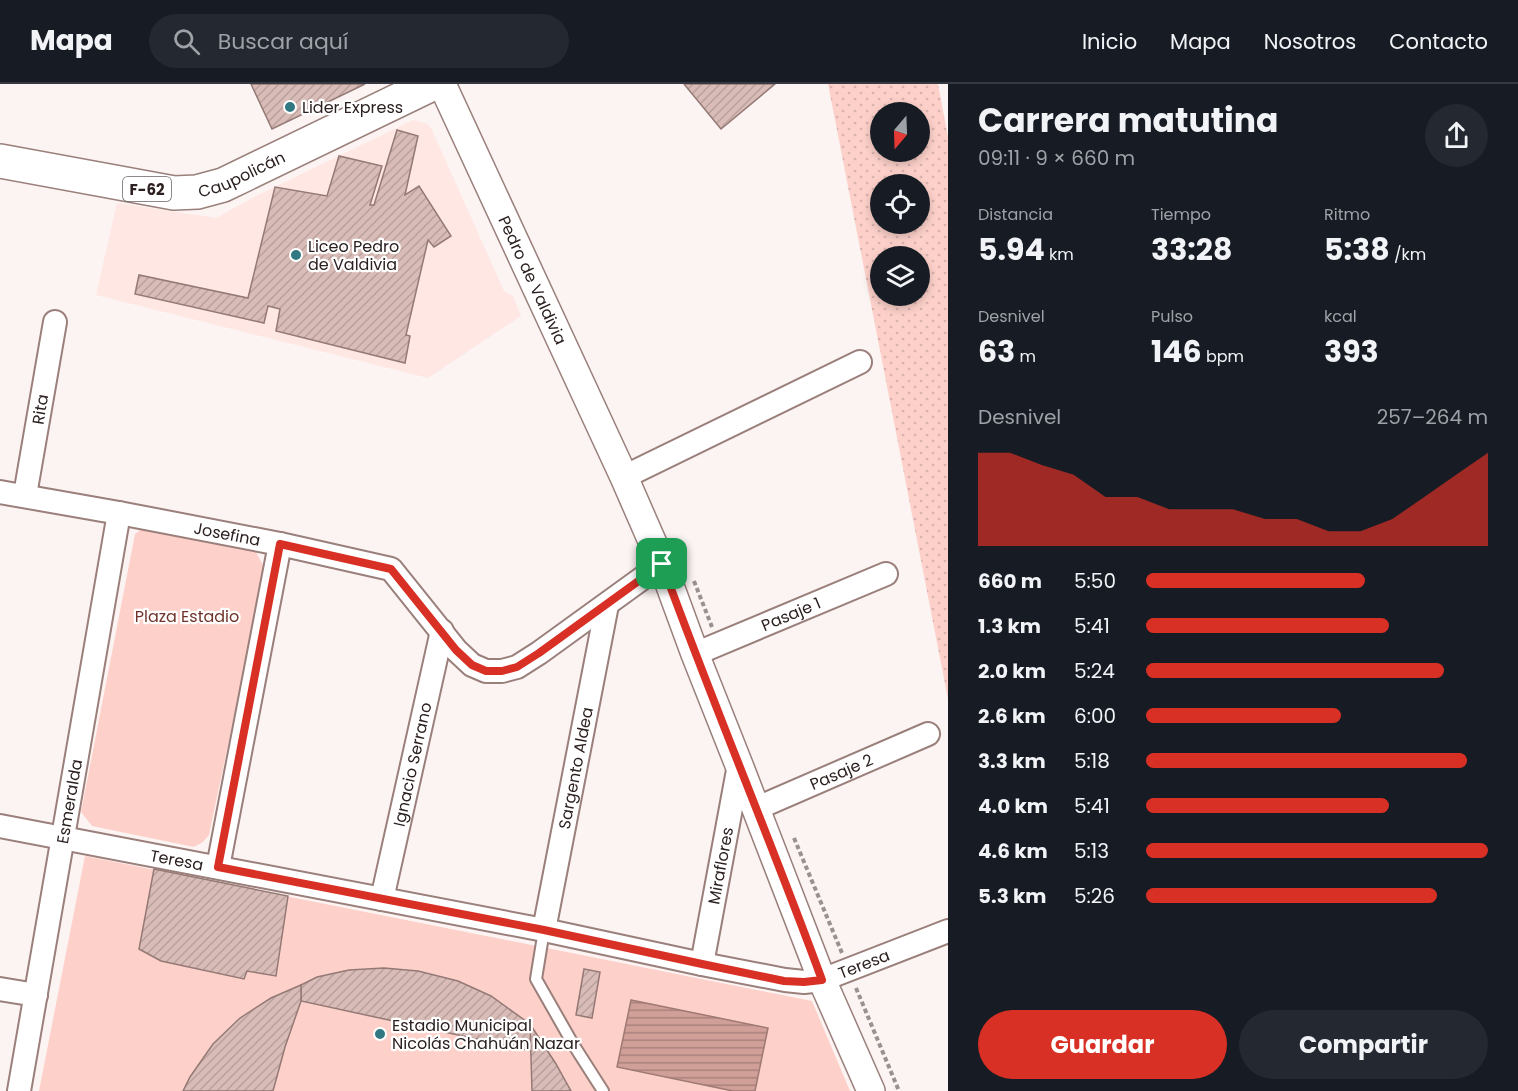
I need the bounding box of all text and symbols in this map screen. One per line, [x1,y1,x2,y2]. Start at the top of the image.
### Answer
search box [149,14,569,68]
text: Mapa [30,21,113,60]
icon: search [170,25,203,58]
text: Buscar aquí [218,26,348,57]
text: Inicio [1082,27,1137,56]
text: Mapa [1170,27,1231,56]
text: Nosotros [1264,27,1356,56]
text: Contacto [1389,27,1488,56]
place label: Lider Express [302,96,403,119]
text: Carrera matutina [978,97,1278,144]
marker: Lider Express [283,100,297,114]
north arrow [870,102,930,162]
map controls [870,102,930,306]
button: share [1425,104,1488,167]
text: 09:11 · 9 × 660 m [978,144,1135,172]
street label: Caupolicán [195,145,289,203]
button: locate [870,174,930,234]
road number: F-62 [123,177,171,201]
text: Distancia [978,203,1053,226]
text: Tiempo [1151,203,1211,226]
text: Ritmo [1324,203,1370,226]
street label: Pedro de Valdivia [493,212,573,348]
text: 5.94 [978,228,1045,271]
text: 33:28 [1151,228,1232,271]
text: 5:38 [1324,228,1390,271]
place label: Liceo Pedro de Valdivia [308,235,399,276]
text: km [1045,243,1074,266]
text: /km [1390,243,1426,266]
button: layers [870,246,930,306]
marker: Liceo Pedro de Valdivia [289,248,303,262]
text: Desnivel [978,305,1045,328]
text: Pulso [1151,305,1193,328]
text: kcal [1324,305,1357,328]
text: 63 [978,330,1015,373]
text: 146 [1151,330,1202,373]
text: 393 [1324,330,1379,373]
text: m [1015,345,1036,368]
text: bpm [1202,345,1244,368]
street label: Rita [26,392,54,426]
text: Desnivel [978,403,1061,431]
text: 257–264 m [1377,403,1488,431]
street label: Josefina [192,516,262,551]
pin [636,538,687,589]
icon: arrive [645,547,678,580]
text: 660 m [978,567,1042,595]
text: 5:50 [1074,567,1116,595]
street label: Pasaje 1 [758,591,824,637]
park label: Plaza Estadio [135,605,239,628]
text: 1.3 km [978,612,1041,640]
text: 5:41 [1074,612,1110,640]
text: 2.0 km [978,657,1046,685]
text: 5:24 [1074,657,1115,685]
street label: Ignacio Serrano [387,700,437,829]
text: 2.6 km [978,702,1046,730]
text: 6:00 [1074,702,1116,730]
street label: Sargento Aldea [552,705,598,831]
text: 3.3 km [978,747,1046,775]
text: 5:18 [1074,747,1110,775]
street label: Pasaje 2 [806,748,876,795]
street label: Esmeralda [51,757,88,845]
text: 4.0 km [978,792,1048,820]
text: 5:41 [1074,792,1110,820]
street label: Miraflores [702,825,739,906]
text: 4.6 km [978,837,1048,865]
text: 5:13 [1074,837,1109,865]
street label: Teresa [148,843,205,876]
text: 5.3 km [978,882,1047,910]
text: 5:26 [1074,882,1115,910]
street label: Teresa [835,943,893,984]
button: Guardar [978,1010,1227,1079]
button: Compartir [1239,1010,1488,1079]
place label: Estadio Municipal Nicolás Chahuán Nazar [392,1014,580,1055]
marker: Estadio Municipal Nicolás Chahuán Nazar [373,1027,387,1041]

